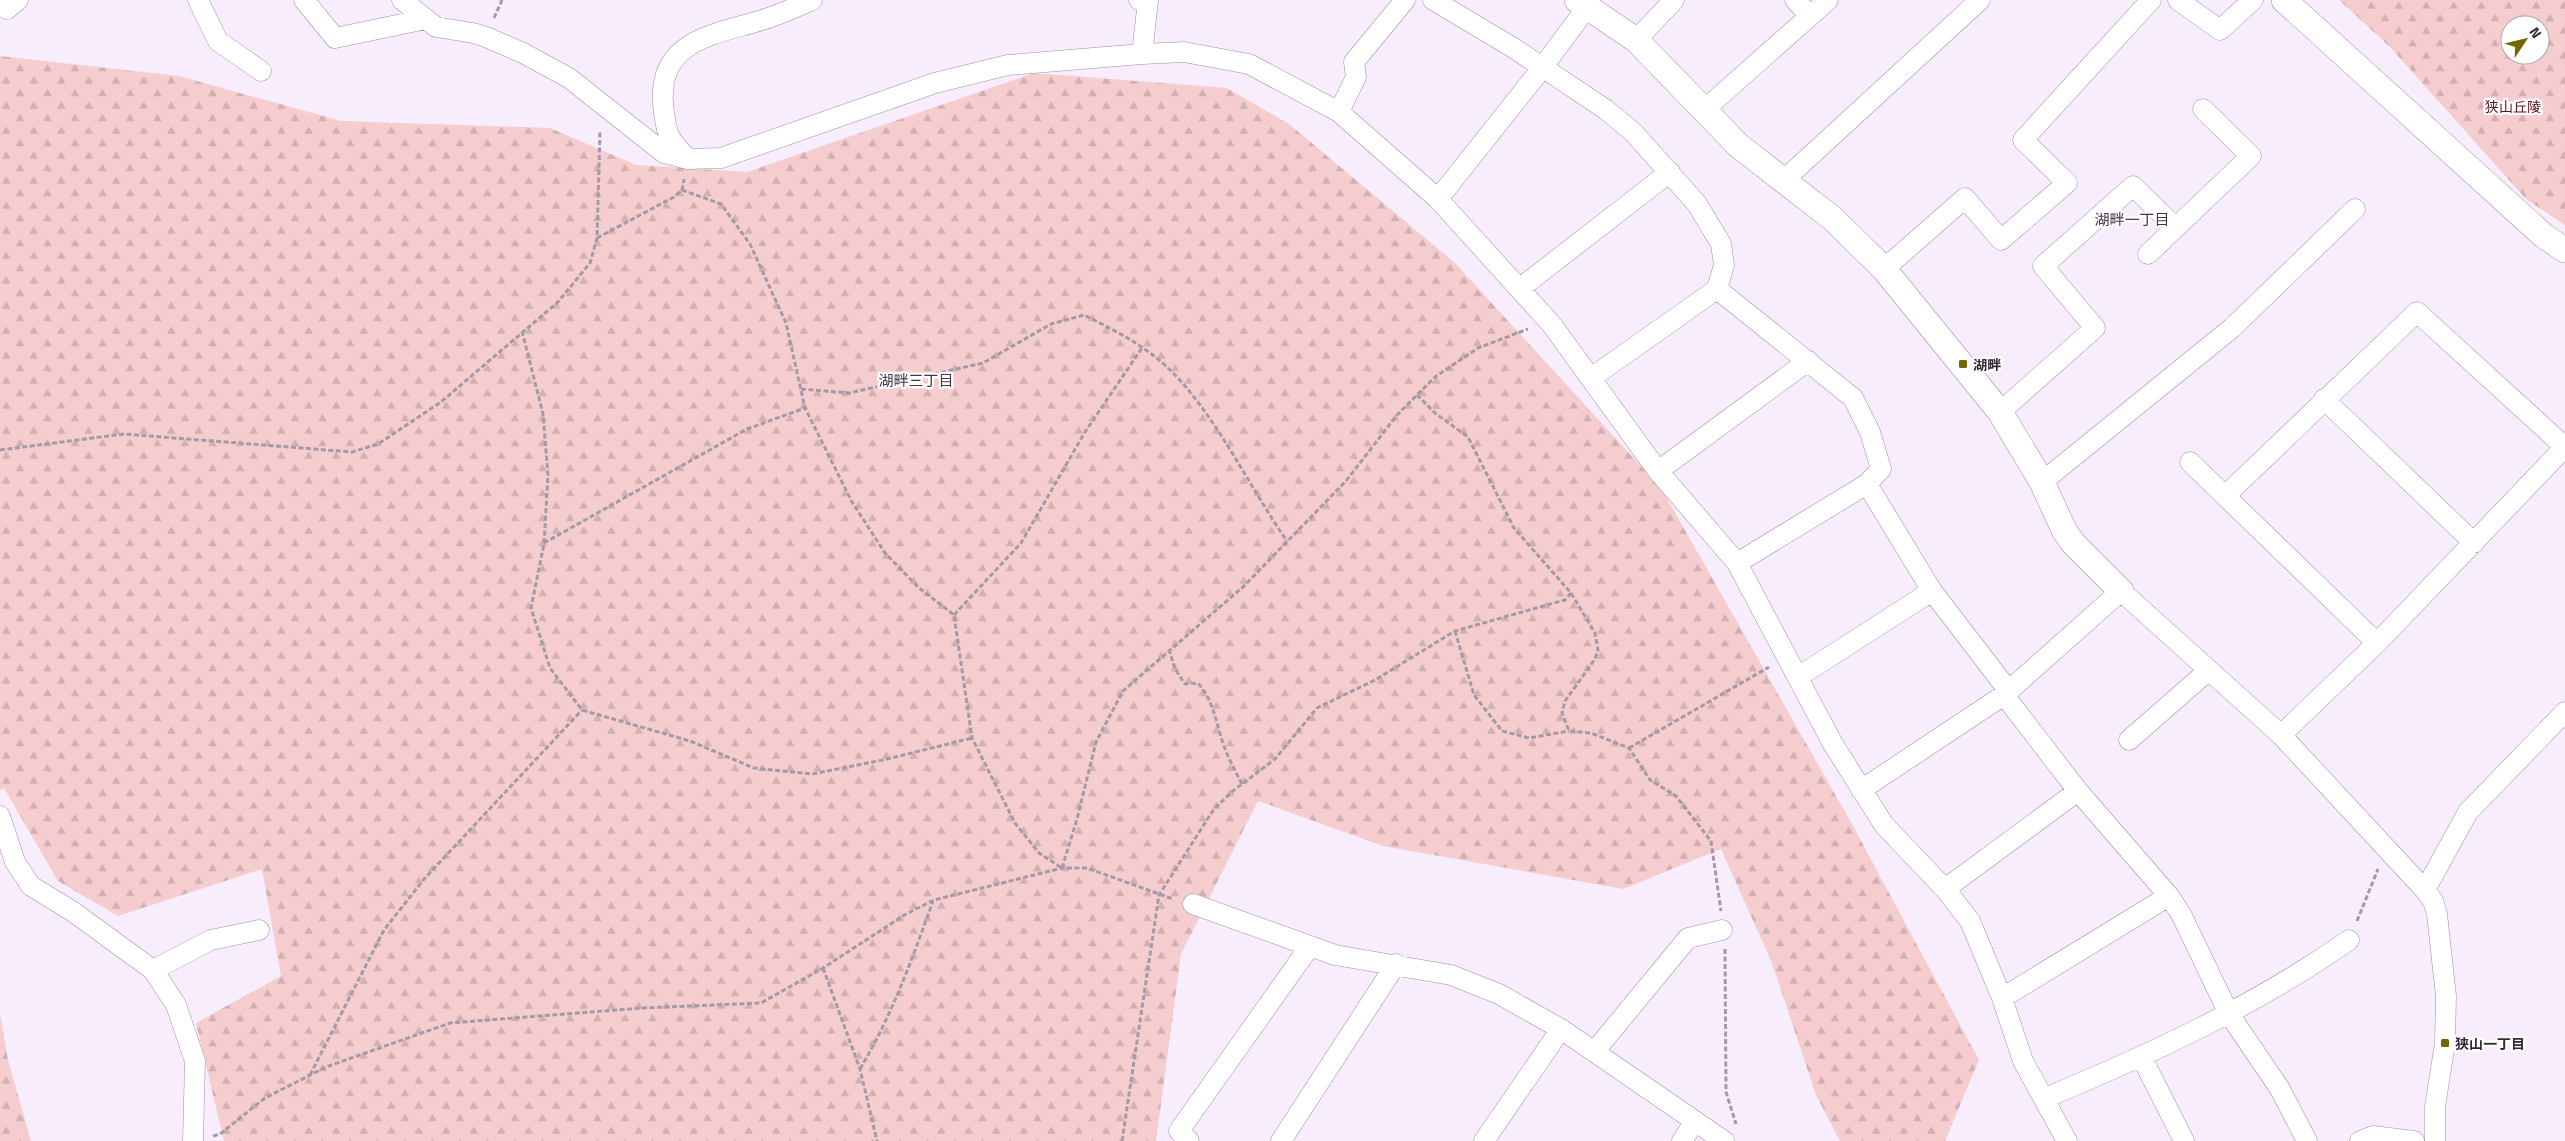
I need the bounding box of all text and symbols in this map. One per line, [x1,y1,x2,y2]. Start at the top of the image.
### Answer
north arrow [2500,15,2550,65]
text: N [2525,22,2547,42]
park label: 狭山丘陵 [2485,96,2541,117]
district label: 湖畔一丁目 [2094,208,2170,231]
place label: 湖畔 [1973,354,2001,375]
marker: 湖畔 [1957,358,1969,370]
district label: 湖畔三丁目 [878,369,954,392]
place label: 狭山一丁目 [2455,1033,2525,1054]
marker: 狭山一丁目 [2439,1037,2451,1049]

